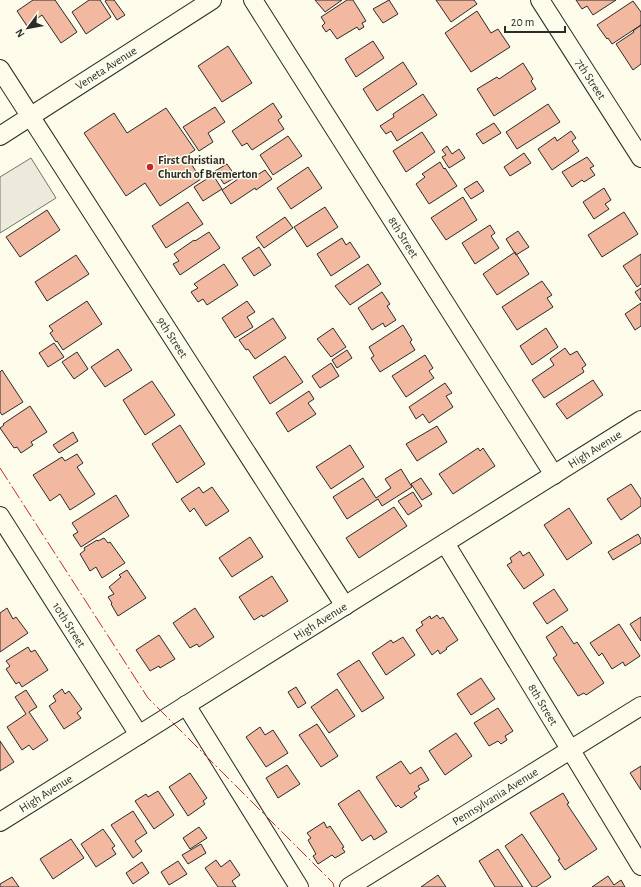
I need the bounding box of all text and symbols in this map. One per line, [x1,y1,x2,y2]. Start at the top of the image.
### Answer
north arrow [8,8,48,48]
scale bar [505,8,565,34]
text: 20 m [511,16,534,28]
text: N [13,27,27,39]
street label: Veneta Avenue [73,44,139,92]
street label: 7th Street [573,57,608,102]
place label: First Christian Church of Bremerton [158,154,258,180]
marker: First Christian Church of Bremerton [145,162,155,172]
street label: 8th Street [386,215,421,260]
street label: 9th Street [155,315,190,360]
street label: High Avenue [566,428,623,470]
street label: 10th Street [50,600,88,650]
street label: High Avenue [292,600,349,642]
street label: 8th Street [526,682,560,728]
street label: Pennsylvania Avenue [450,765,540,827]
street label: High Avenue [17,772,74,814]

